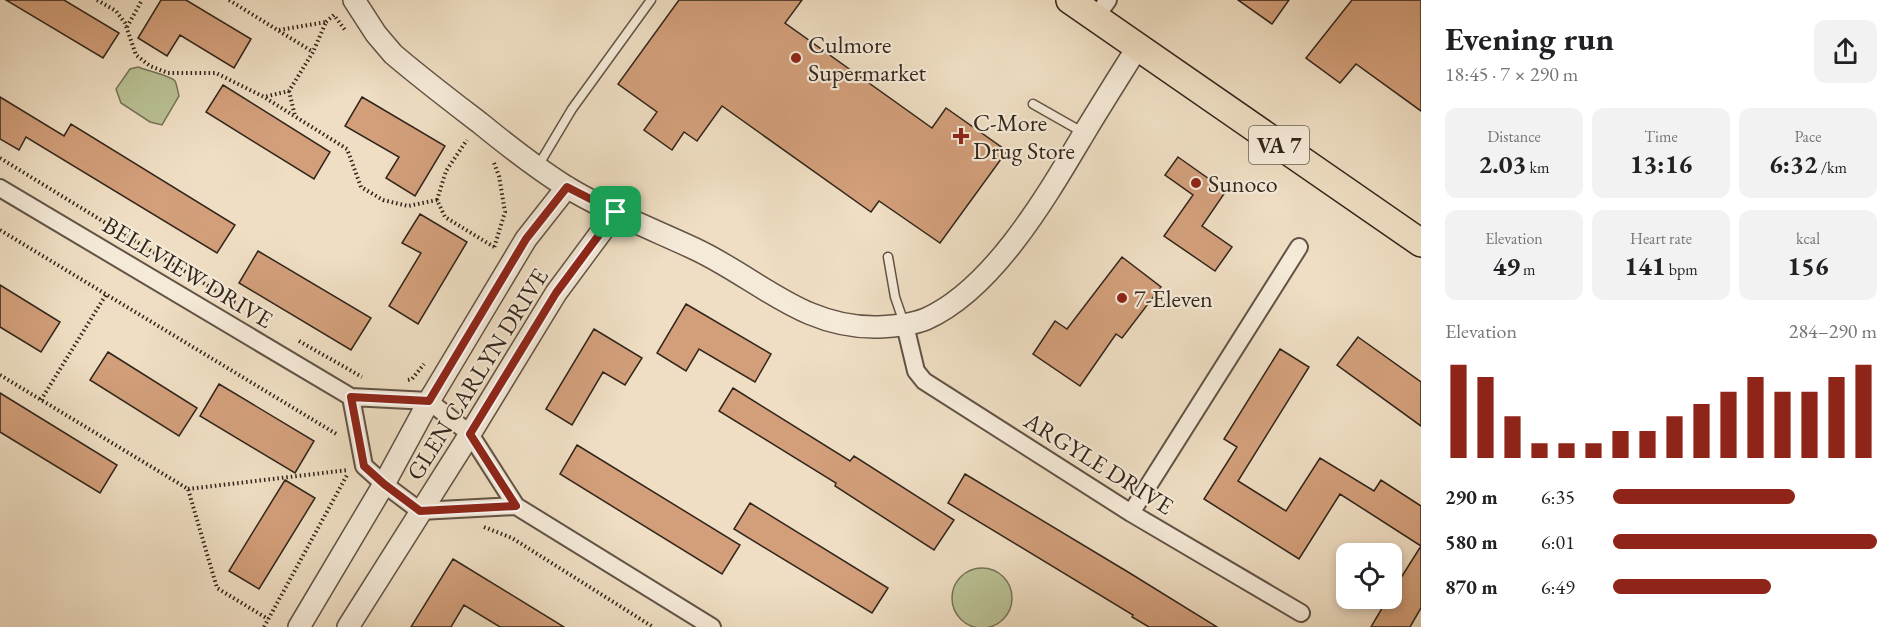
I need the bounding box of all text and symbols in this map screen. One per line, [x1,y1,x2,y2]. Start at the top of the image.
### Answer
text: Evening run [1445,17,1614,60]
button: share [1814,20,1877,83]
place label: Culmore Supermarket [808,29,927,88]
marker: Culmore Supermarket [789,51,803,65]
text: 18:45 · 7 × 290 m [1445,61,1578,87]
place label: C-More Drug Store [973,107,1075,166]
road number: VA 7 [1249,126,1309,164]
text: Distance [1487,126,1541,147]
text: Time [1644,126,1678,147]
text: Pace [1795,126,1821,147]
marker: C-More Drug Store [954,129,968,143]
text: 2.03 [1479,147,1526,181]
text: 13:16 [1630,147,1692,181]
text: 6:32 [1769,147,1818,181]
text: km [1526,157,1549,178]
text: /km [1818,157,1847,178]
place label: Sunoco [1208,168,1278,199]
marker: Sunoco [1189,176,1203,190]
pin [590,186,641,237]
icon: arrive [599,195,632,228]
street label: BELLVIEW DRIVE [97,209,279,335]
text: Elevation [1485,228,1543,249]
text: Heart rate [1630,228,1692,249]
text: kcal [1796,228,1820,249]
text: 49 [1492,249,1520,283]
text: 141 [1624,249,1666,283]
text: 156 [1787,249,1829,283]
text: m [1520,259,1536,280]
text: bpm [1666,259,1698,280]
street label: GLEN CARLYN DRIVE [399,262,555,486]
place label: 7-Eleven [1134,283,1213,314]
marker: 7-Eleven [1115,291,1129,305]
text: Elevation [1445,318,1517,344]
text: 284–290 m [1789,318,1877,344]
street label: ARGYLE DRIVE [1018,404,1180,521]
text: 290 m [1445,484,1498,510]
text: 6:35 [1541,484,1575,510]
text: 580 m [1445,529,1498,555]
text: 6:01 [1541,529,1575,555]
map controls [1336,543,1402,609]
button: locate [1336,543,1402,609]
text: 870 m [1445,574,1498,600]
text: 6:49 [1541,574,1575,600]

